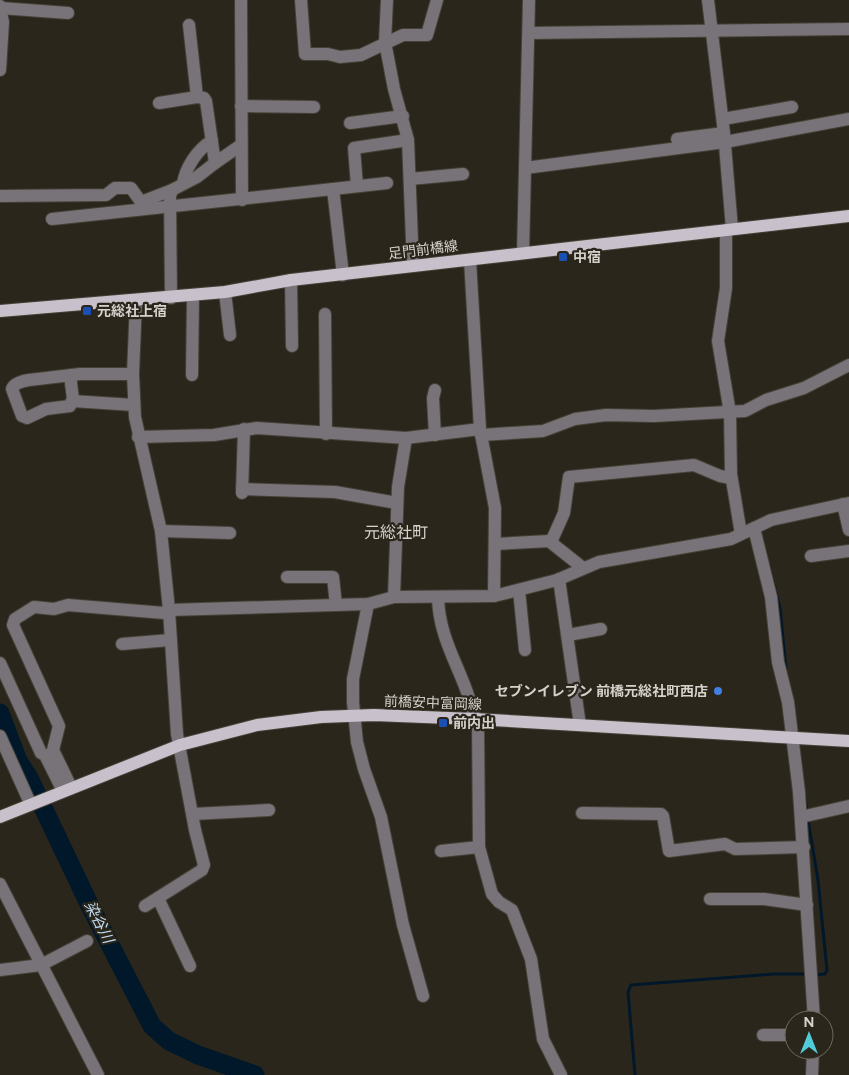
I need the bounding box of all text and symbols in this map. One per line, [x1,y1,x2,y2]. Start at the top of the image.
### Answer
street label: 足門前橋線 [387,237,459,263]
place label: 中宿 [573,249,601,266]
marker: 中宿 [557,251,569,263]
place label: 元総社上宿 [97,303,167,320]
marker: 元総社上宿 [81,305,93,317]
district label: 元総社町 [364,523,428,542]
place label: セブンイレブン 前橋元総社町西店 [495,683,708,700]
marker: セブンイレブン 前橋元総社町西店 [712,685,724,697]
street label: 前橋安中富岡線 [384,693,482,713]
place label: 前内出 [453,715,495,732]
marker: 前内出 [437,717,449,729]
water label: 染谷川 [81,898,118,948]
north arrow [784,1010,834,1060]
text: N [804,1014,814,1031]

